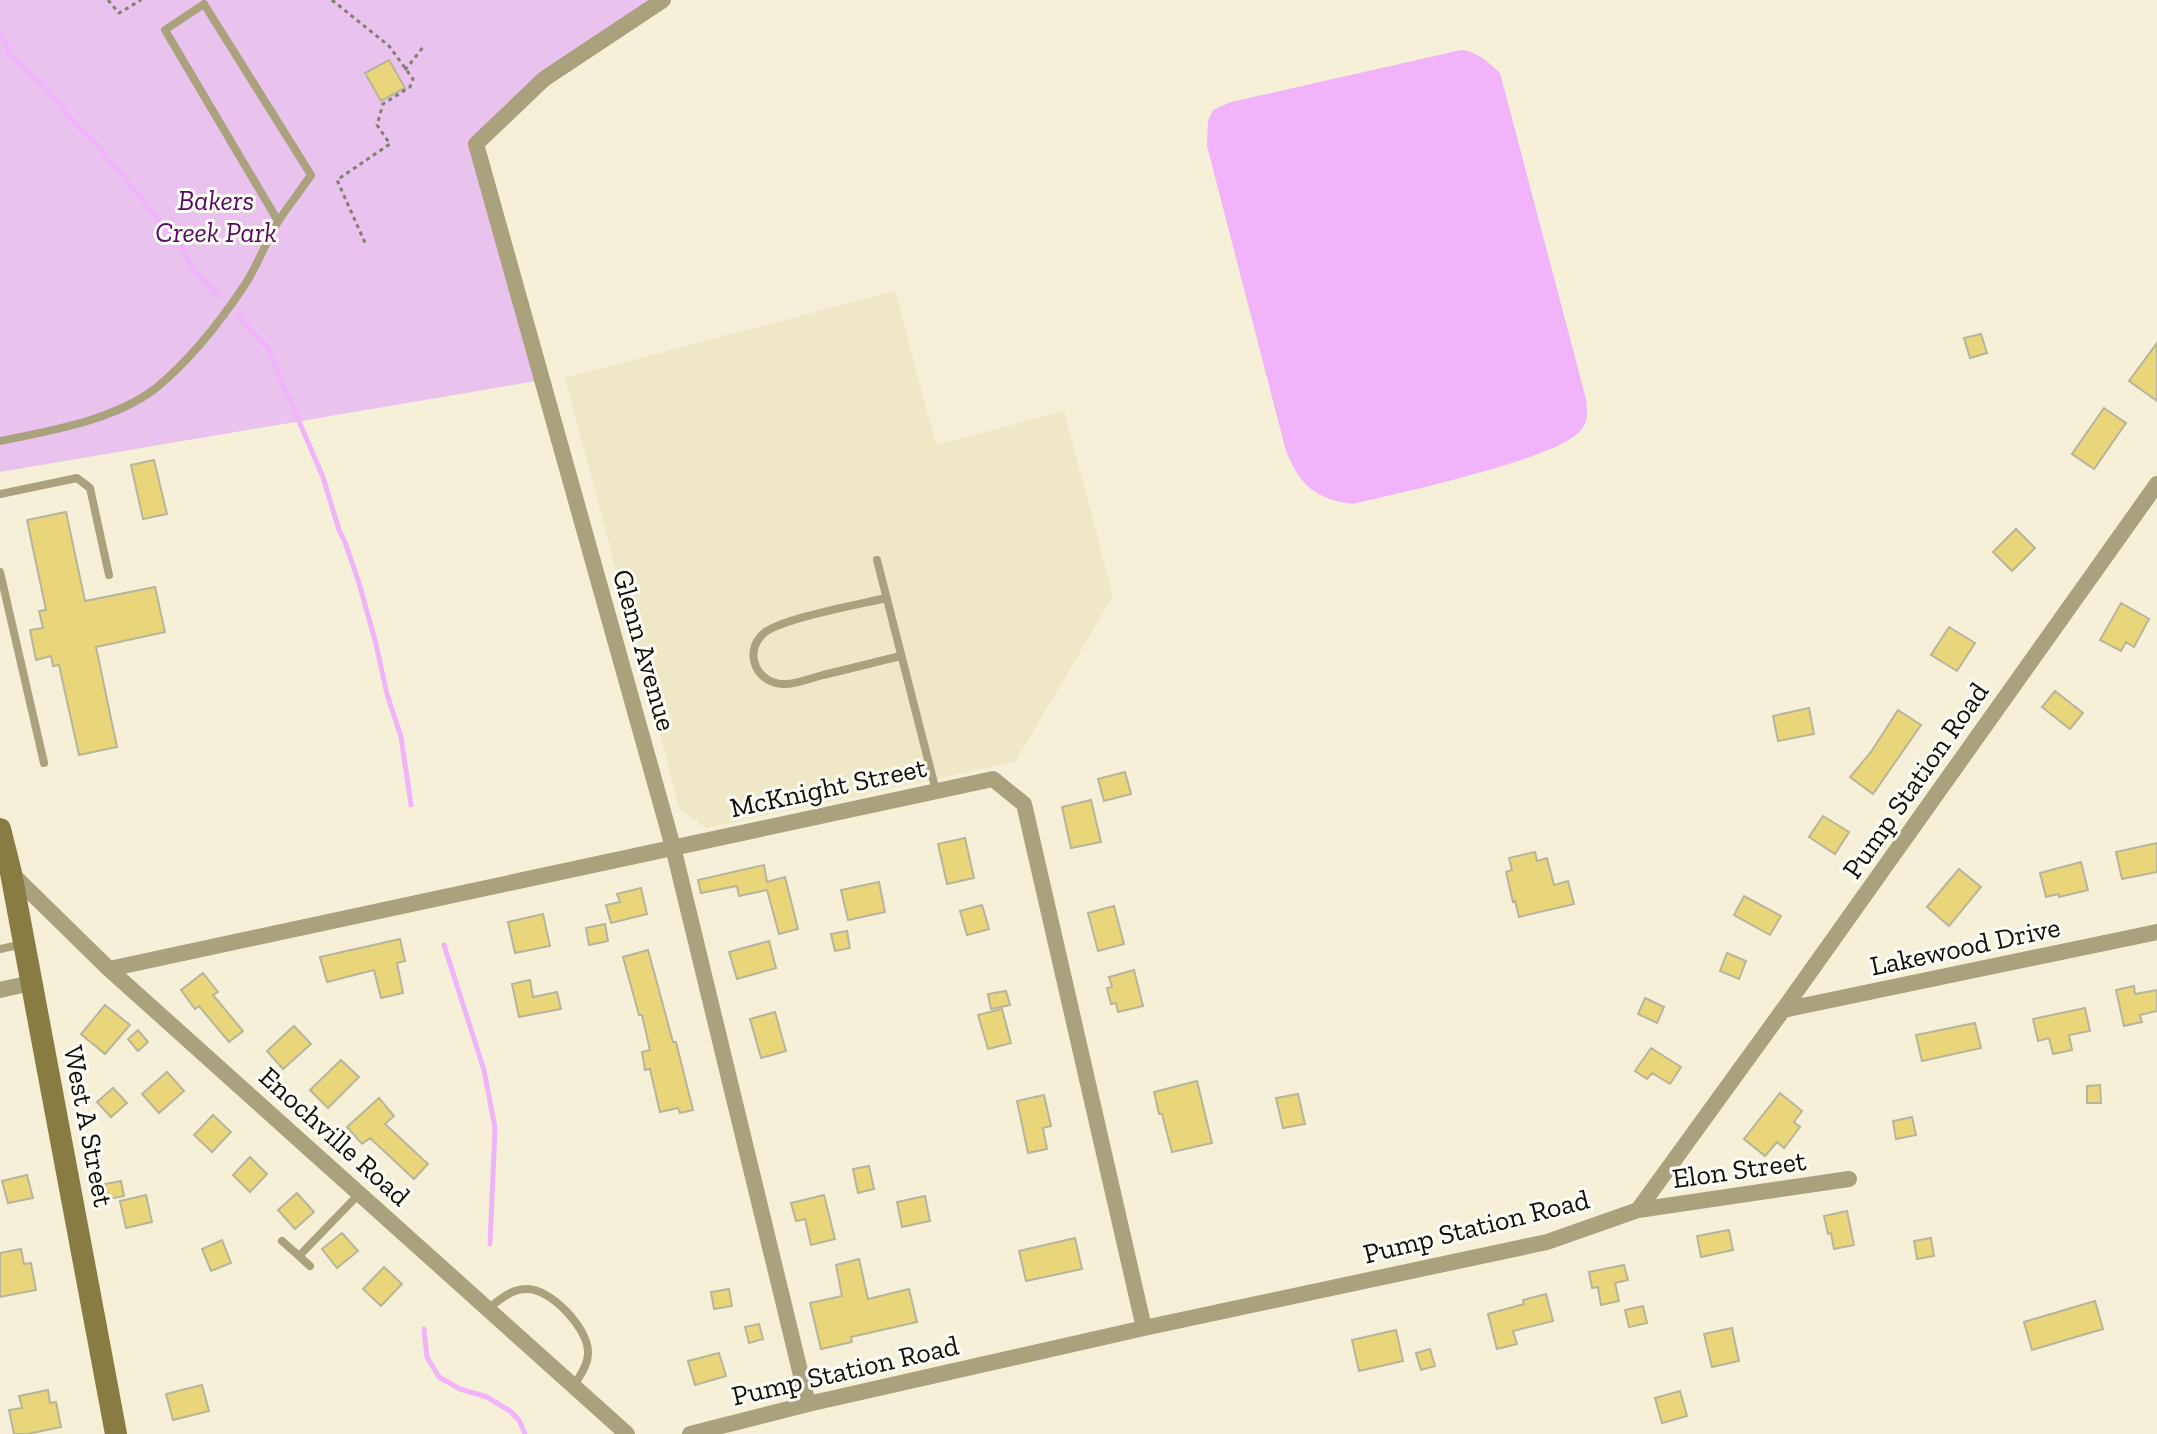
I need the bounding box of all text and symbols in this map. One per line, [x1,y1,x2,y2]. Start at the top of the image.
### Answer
park label: Bakers Creek Park [155,184,277,249]
street label: Glenn Avenue [606,566,683,735]
street label: Pump Station Road [1835,676,1995,885]
street label: McKnight Street [727,750,930,824]
street label: Lakewood Drive [1867,910,2063,983]
street label: West A Street [57,1043,120,1210]
street label: Enochville Road [252,1060,417,1213]
street label: Elon Street [1670,1144,1809,1195]
street label: Pump Station Road [1360,1182,1593,1271]
street label: Pump Station Road [729,1328,962,1413]

